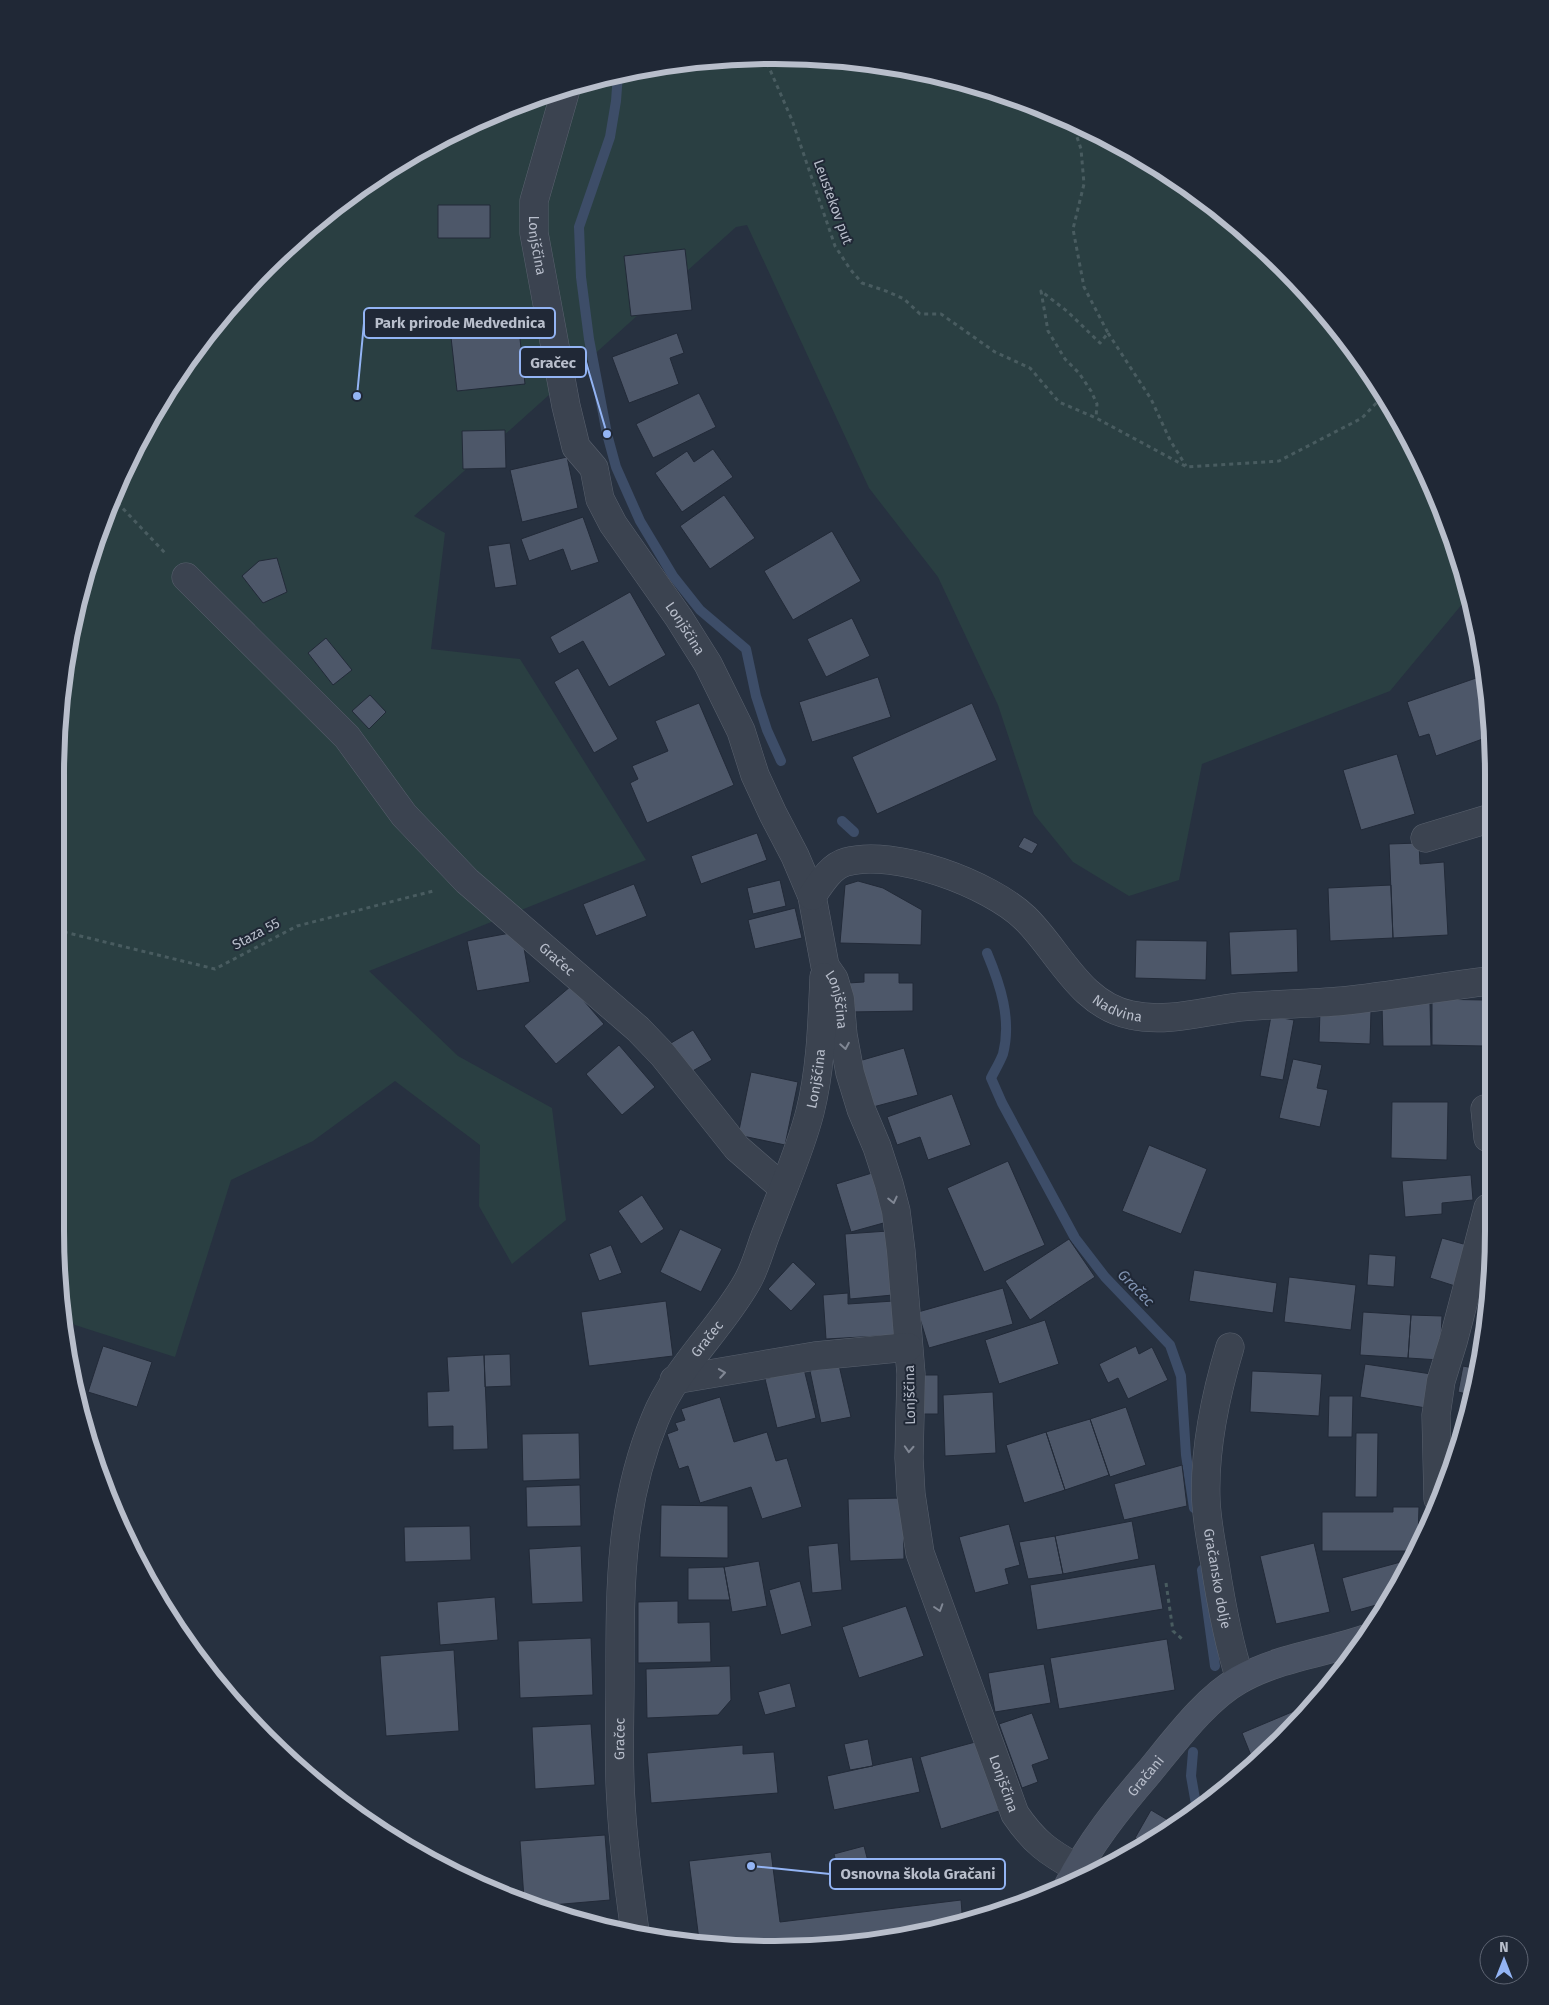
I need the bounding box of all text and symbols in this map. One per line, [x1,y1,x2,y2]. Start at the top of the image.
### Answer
street label: Leustekov put [810,157,856,247]
street label: Lonjščina [525,216,550,276]
callout: Park prirode Medvednica [364,308,555,338]
text: Park prirode Medvednica [375,314,545,332]
callout: Gračec [520,347,586,377]
text: Gračec [530,354,577,372]
street label: Lonjščina [662,598,709,658]
street label: Staza 55 [229,914,283,954]
street label: Gračec [536,939,579,979]
street label: Lonjščina [822,967,851,1030]
street label: Nadvina [1089,991,1143,1025]
one-way arrow [839,1042,850,1050]
street label: Lonjšćina [803,1048,829,1110]
one-way arrow [887,1196,898,1205]
water label: Gračec [1114,1266,1159,1311]
street label: Gračec [687,1317,727,1361]
street label: Lonjščina [901,1365,919,1425]
one-way arrow [718,1368,726,1378]
one-way arrow [904,1445,915,1453]
street label: Gračansko dolje [1200,1527,1235,1630]
one-way arrow [933,1603,943,1611]
street label: Gračec [611,1717,628,1760]
street label: Lonjščina [986,1752,1022,1815]
street label: Gračani [1124,1752,1167,1800]
callout: Osnovna škola Gračani [830,1859,1005,1889]
text: Osnovna škola Gračani [841,1865,995,1883]
north arrow [1479,1935,1529,1985]
text: N [1499,1939,1509,1956]

